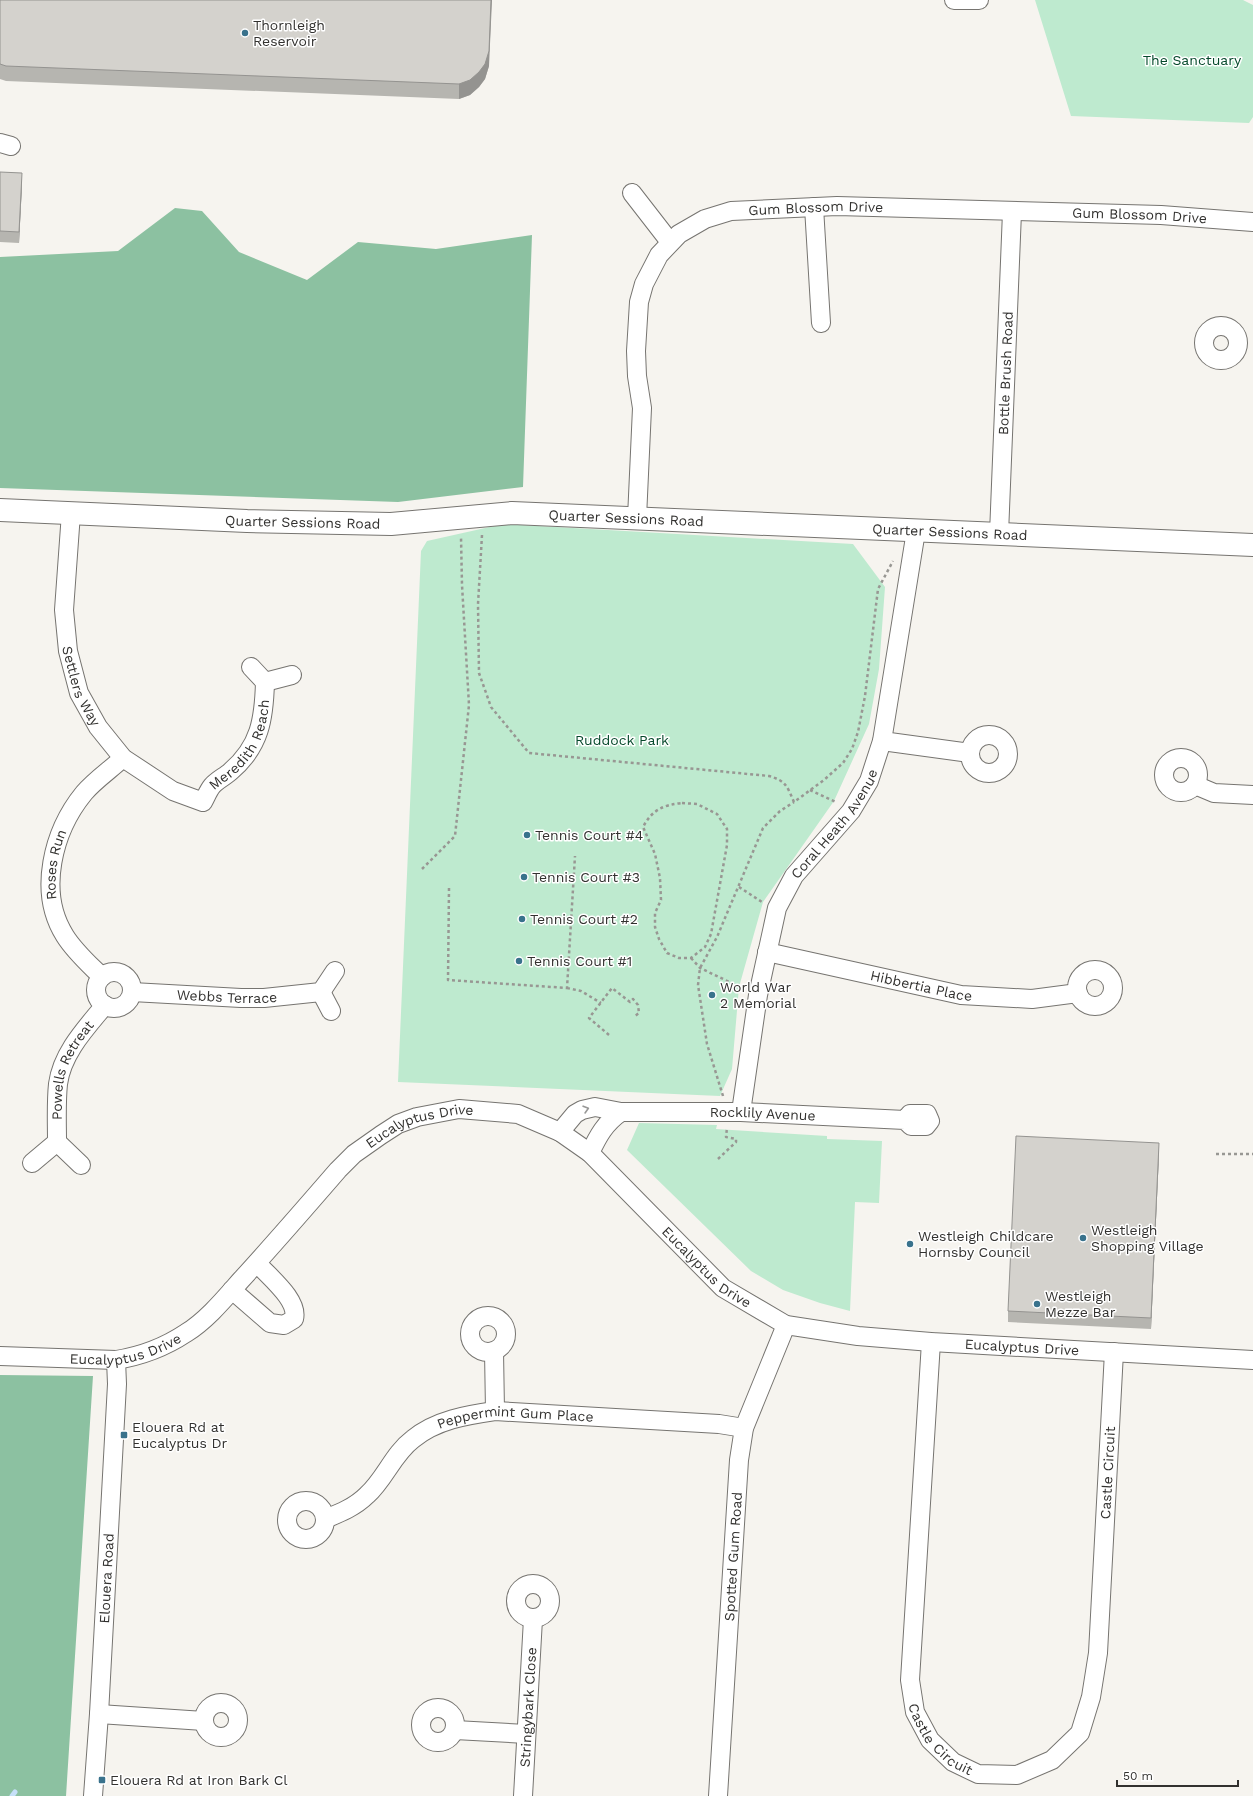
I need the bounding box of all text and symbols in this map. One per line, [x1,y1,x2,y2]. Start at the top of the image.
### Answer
place label: Thornleigh Reservoir [253,17,325,49]
marker: Thornleigh Reservoir [240,28,250,38]
park label: The Sanctuary [1143,52,1242,68]
street label: Gum Blossom Drive [748,198,883,218]
street label: Gum Blossom Drive [1072,205,1208,226]
street label: Bottle Brush Road [995,311,1016,435]
street label: Quarter Sessions Road [548,507,704,529]
street label: Quarter Sessions Road [225,512,381,532]
street label: Quarter Sessions Road [872,521,1028,543]
street label: Settlers Way [60,645,104,730]
street label: Meredith Reach [206,699,272,793]
park label: Ruddock Park [575,732,669,748]
street label: Coral Heath Avenue [788,767,880,882]
street label: Roses Run [42,827,69,901]
place label: Tennis Court #4 [535,827,643,843]
marker: Tennis Court #4 [522,830,532,840]
place label: Tennis Court #3 [532,869,640,885]
marker: Tennis Court #3 [519,872,529,882]
place label: Tennis Court #2 [530,911,638,927]
marker: Tennis Court #2 [517,914,527,924]
place label: Tennis Court #1 [527,953,632,969]
marker: Tennis Court #1 [514,956,524,966]
street label: Hibbertia Place [869,967,973,1004]
place label: World War 2 Memorial [720,979,797,1011]
street label: Webbs Terrace [176,986,278,1006]
marker: World War 2 Memorial [707,990,717,1000]
street label: Powells Retreat [49,1017,97,1120]
street label: Eucalyptus Drive [363,1101,474,1151]
street label: Rocklily Avenue [710,1104,816,1124]
one-way arrow [583,1106,589,1114]
place label: Westleigh Shopping Village [1091,1222,1204,1254]
street label: Eucalyptus Drive [659,1223,754,1311]
place label: Westleigh Childcare Hornsby Council [918,1228,1054,1260]
marker: Westleigh Shopping Village [1078,1233,1088,1243]
marker: Westleigh Childcare Hornsby Council [905,1239,915,1249]
place label: Westleigh Mezze Bar [1045,1288,1116,1320]
marker: Westleigh Mezze Bar [1032,1299,1042,1309]
street label: Eucalyptus Drive [69,1330,184,1368]
street label: Eucalyptus Drive [964,1336,1079,1358]
street label: Peppermint Gum Place [435,1403,594,1432]
place label: Elouera Rd at Eucalyptus Dr [132,1419,228,1451]
street label: Castle Circuit [1097,1426,1118,1520]
marker: Elouera Rd at Eucalyptus Dr [119,1430,129,1440]
street label: Spotted Gum Road [721,1491,745,1622]
street label: Elouera Road [96,1533,117,1624]
street label: Stringybark Close [517,1647,539,1768]
street label: Castle Circuit [906,1702,975,1778]
scale bar [1117,1762,1238,1788]
text: 50 m [1123,1769,1153,1783]
place label: Elouera Rd at Iron Bark Cl [110,1772,288,1788]
marker: Elouera Rd at Iron Bark Cl [97,1775,107,1785]

